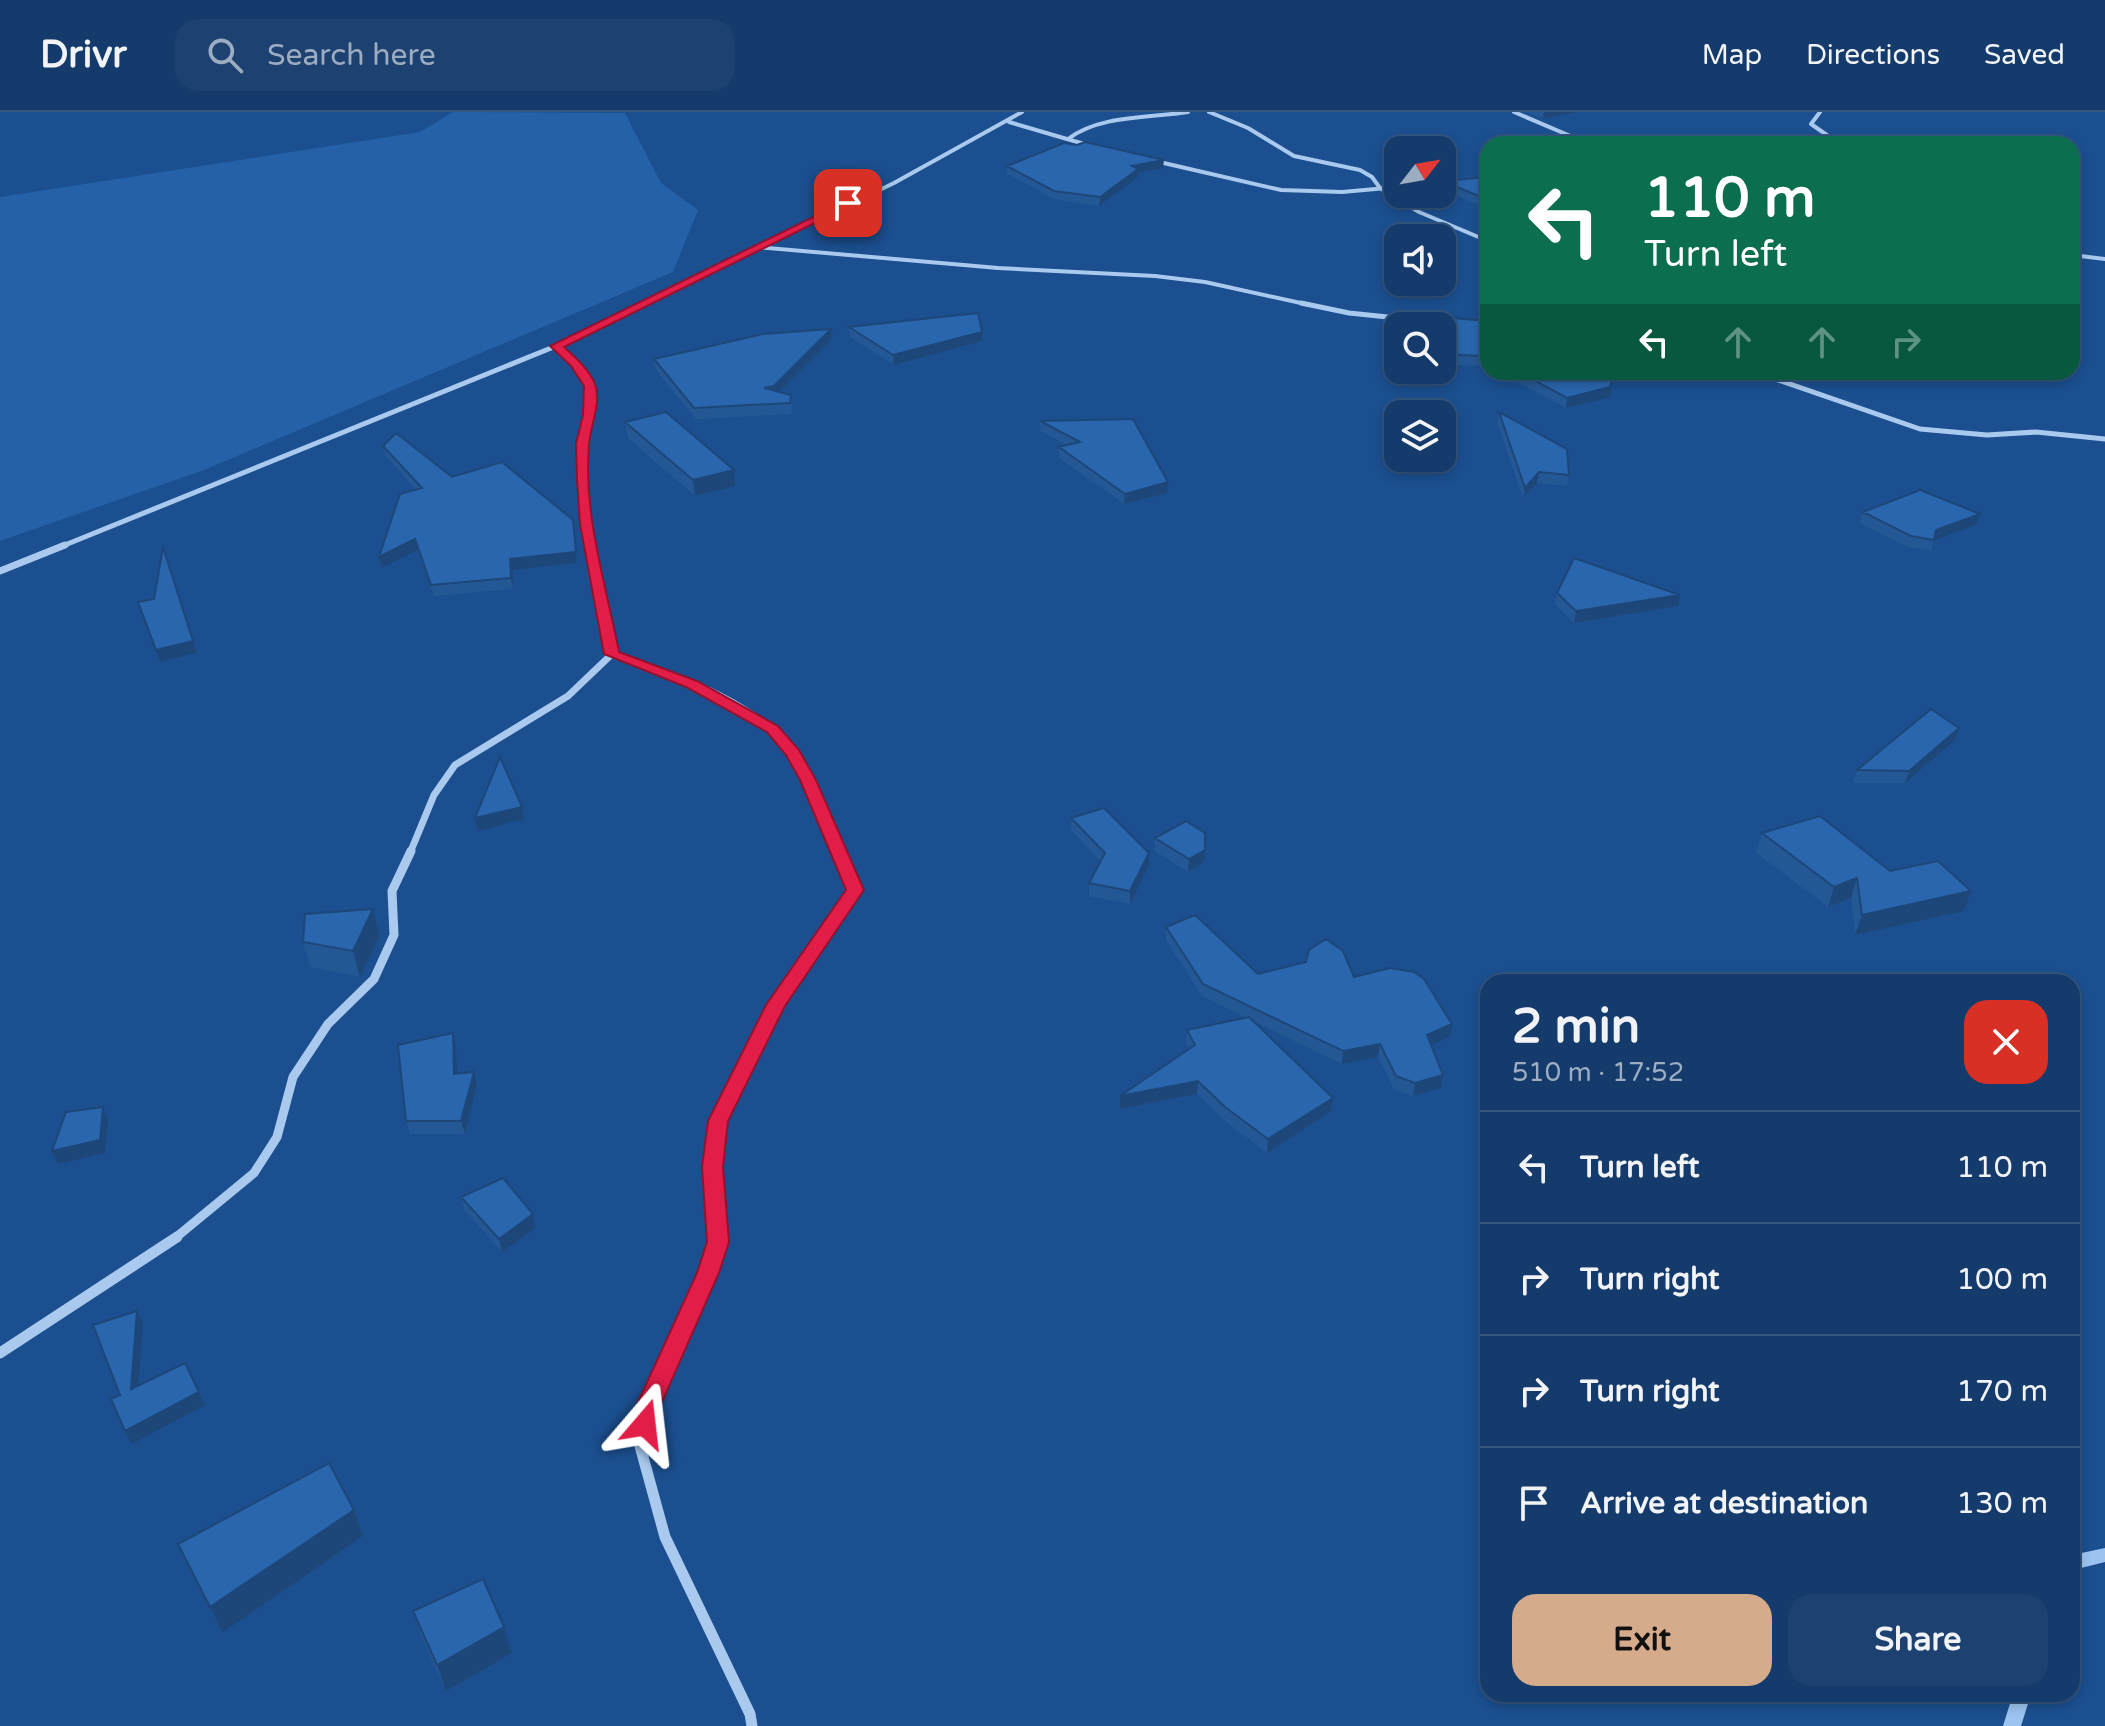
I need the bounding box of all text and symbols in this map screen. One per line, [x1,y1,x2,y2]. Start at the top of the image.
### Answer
search box [175,19,735,91]
text: Drivr [40,32,127,78]
icon: search [203,33,247,77]
text: Search here [267,37,436,74]
text: Map [1702,38,1762,72]
text: Directions [1806,38,1940,72]
text: Saved [1984,38,2065,72]
north arrow [1384,136,1456,208]
map controls [1384,136,1456,472]
text: 110 m [1644,165,1815,232]
icon: left [1512,168,1616,272]
pin [814,169,882,237]
icon: arrive [826,181,870,225]
button: sound [1384,224,1456,296]
text: Turn left [1644,233,1787,276]
button: search [1384,312,1456,384]
icon: left [1632,320,1676,364]
icon: ahead [1716,320,1760,364]
icon: ahead [1800,320,1844,364]
icon: right [1884,320,1928,364]
button: layers [1384,400,1456,472]
text: 2 min [1512,998,1640,1056]
button: close [1964,1000,2048,1084]
text: 510 m · 17:52 [1512,1057,1684,1088]
icon: left [1512,1145,1556,1189]
text: Turn left [1580,1149,1699,1186]
text: 110 m [1956,1149,2048,1186]
icon: right [1512,1257,1556,1301]
text: Turn right [1580,1261,1720,1298]
text: 100 m [1956,1261,2048,1298]
icon: right [1512,1369,1556,1413]
text: Turn right [1580,1373,1720,1410]
text: 170 m [1956,1373,2048,1410]
position arrow [603,1382,687,1466]
icon: arrive [1512,1481,1556,1525]
text: Arrive at destination [1580,1485,1868,1522]
text: 130 m [1956,1485,2048,1522]
button: Exit [1512,1594,1772,1686]
button: Share [1788,1594,2048,1686]

